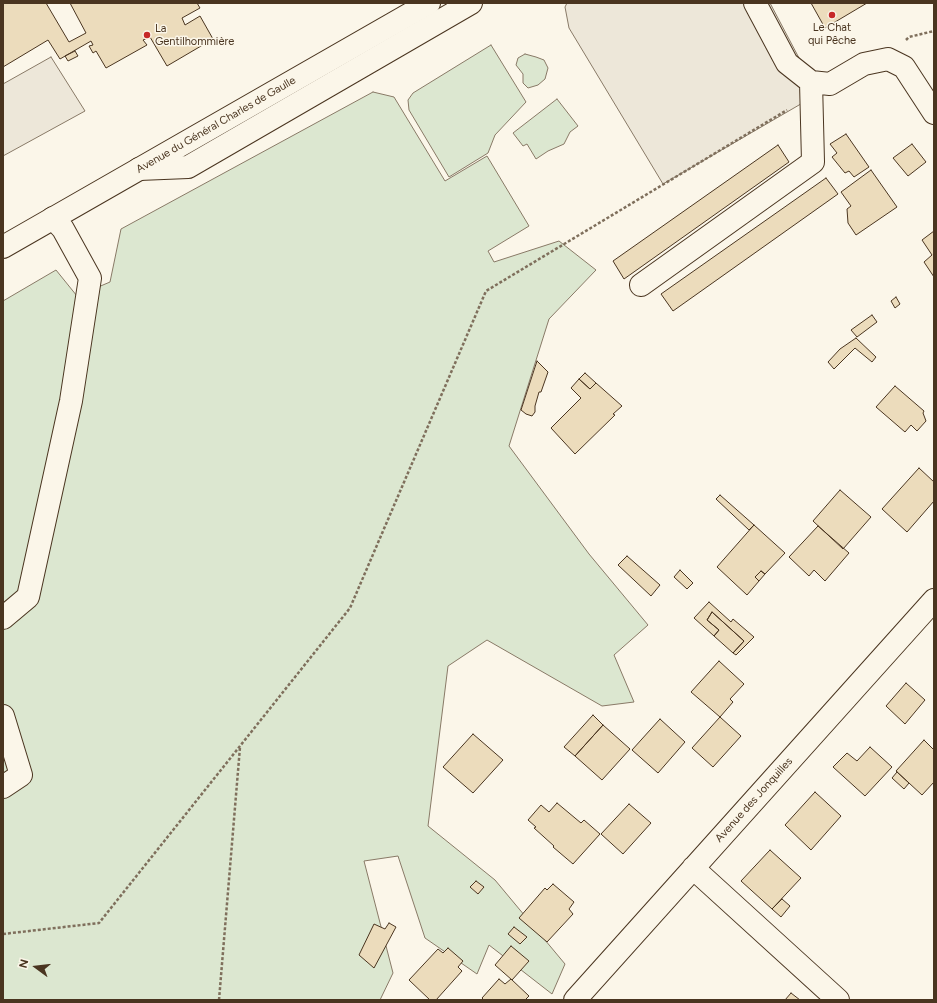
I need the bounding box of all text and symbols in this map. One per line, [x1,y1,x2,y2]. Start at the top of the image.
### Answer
marker: Le Chat qui Pêche [827,10,837,20]
place label: Le Chat qui Pêche [808,21,856,47]
place label: La Gentilhommière [155,22,234,48]
marker: La Gentilhommière [142,30,152,40]
street label: Avenue du Général Charles de Gaulle [134,74,298,176]
street label: Avenue des Jonquilles [712,755,796,845]
north arrow [16,947,56,987]
text: N [17,958,31,970]

